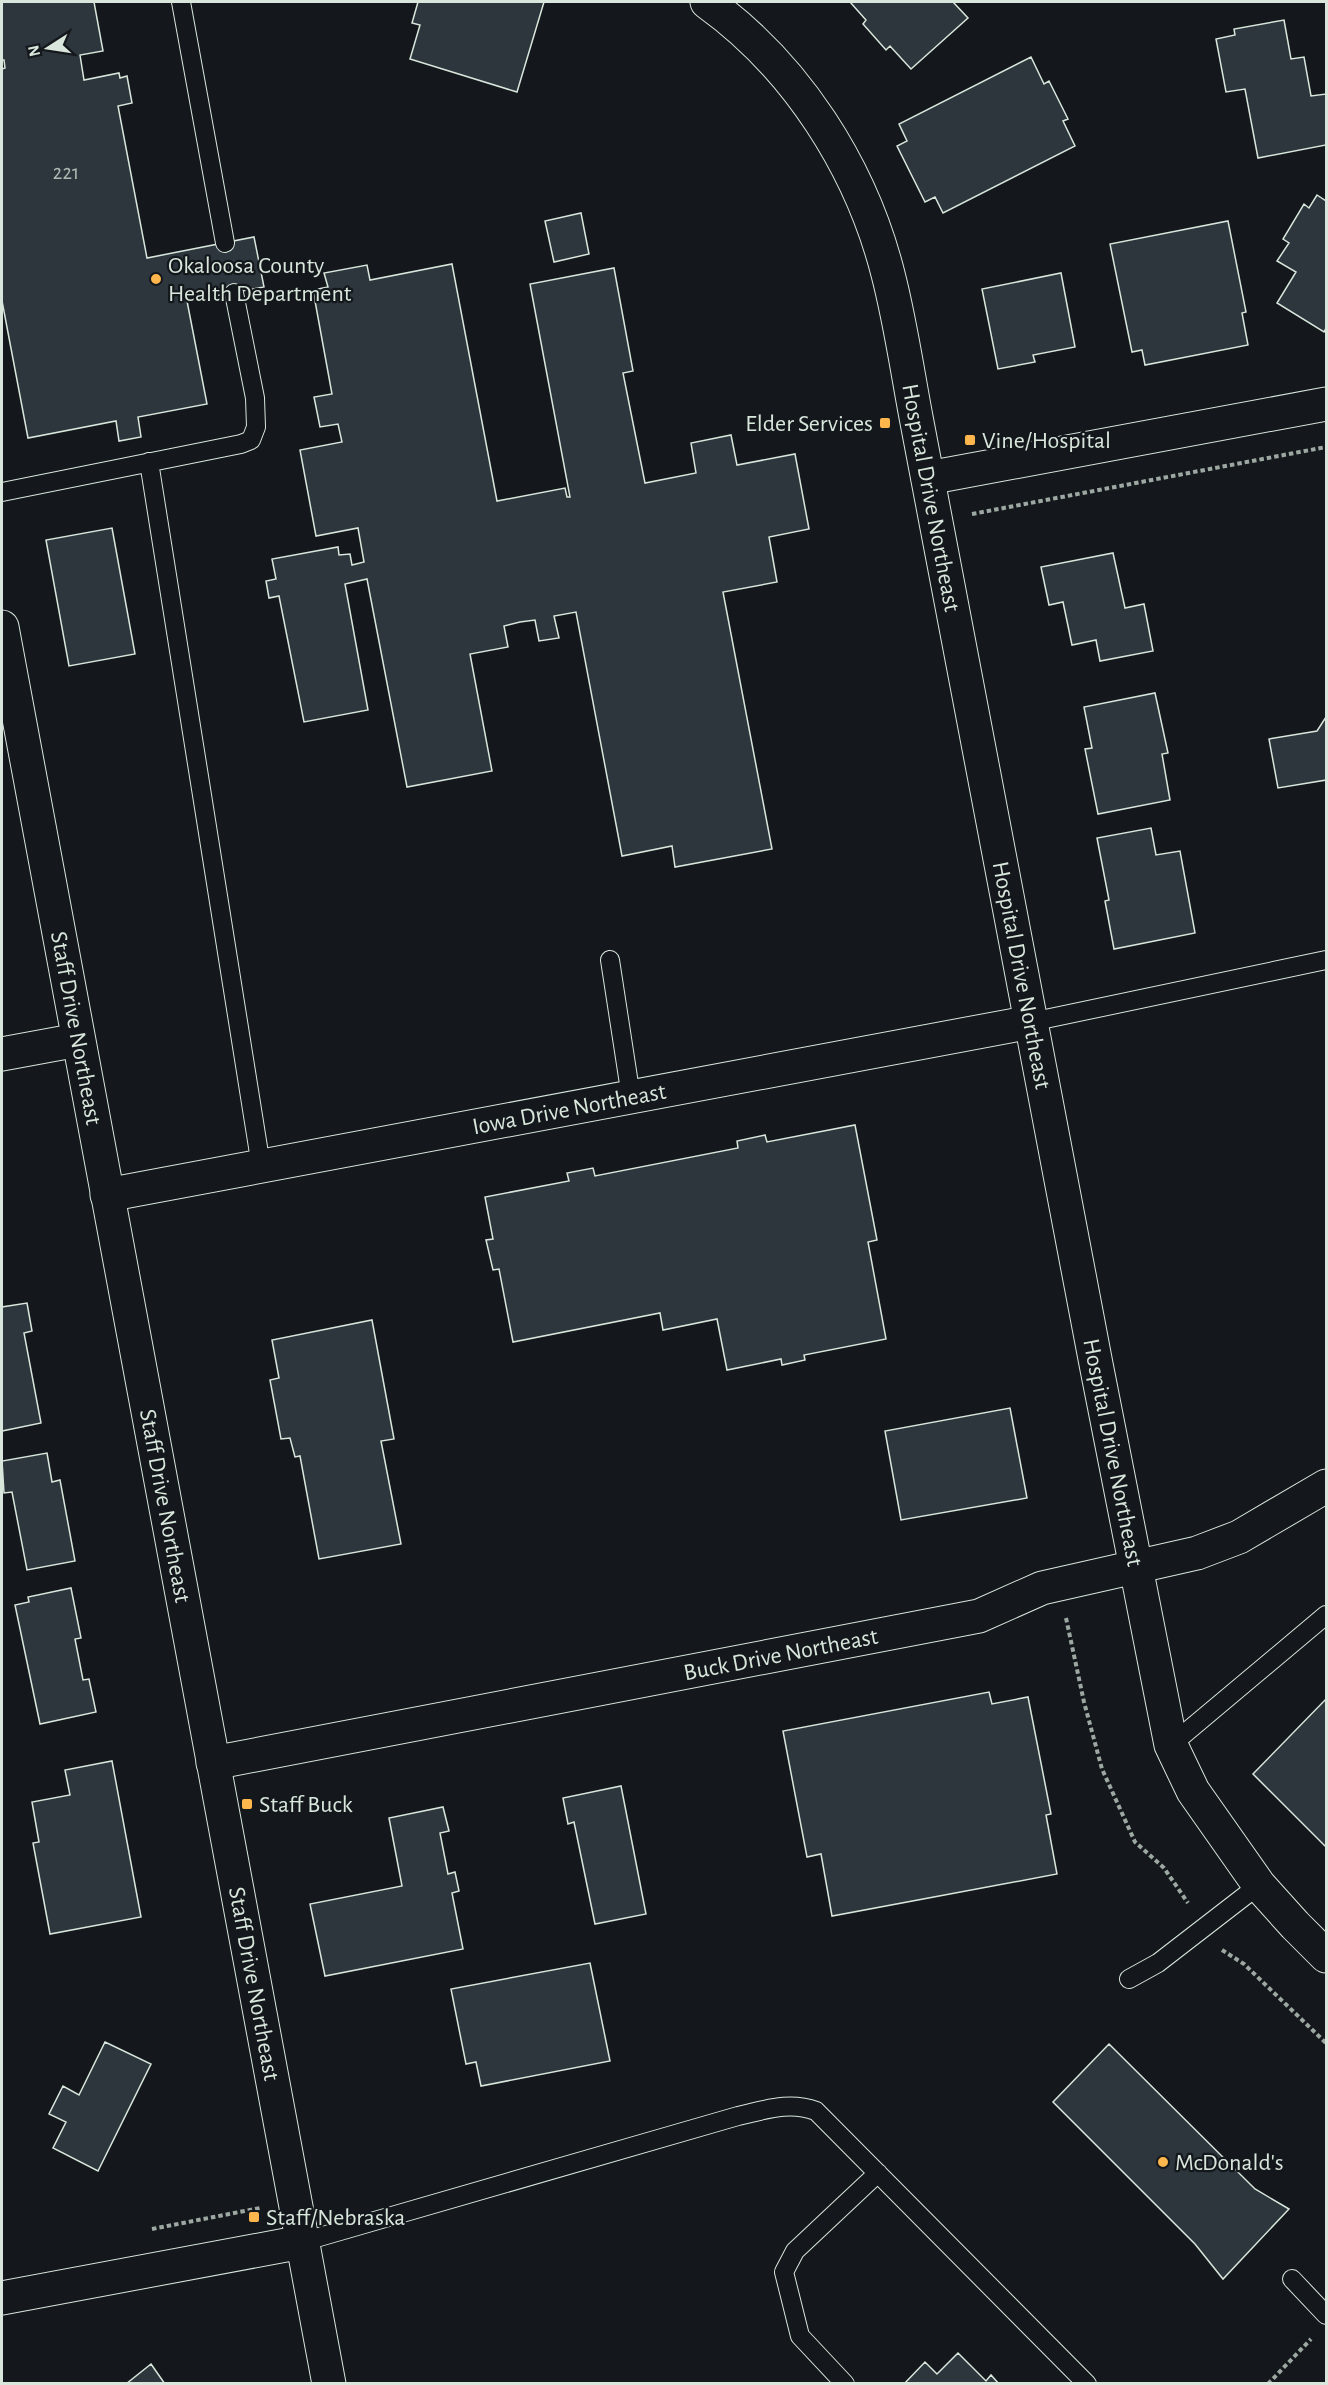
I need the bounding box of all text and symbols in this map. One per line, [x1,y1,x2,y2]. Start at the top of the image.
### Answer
north arrow [18,18,78,78]
text: N [25,44,43,58]
house number: 221 [53,162,79,183]
place label: Okaloosa County Health Department [168,254,352,306]
marker: Okaloosa County Health Department [149,272,163,286]
street label: Hospital Drive Northeast [897,382,964,614]
place label: Elder Services [745,412,873,436]
marker: Elder Services [878,416,892,430]
place label: Vine/Hospital [982,429,1111,453]
marker: Vine/Hospital [963,433,977,447]
street label: Hospital Drive Northeast [988,859,1055,1091]
street label: Staff Drive Northeast [46,930,105,1127]
street label: Iowa Drive Northeast [470,1080,668,1139]
street label: Hospital Drive Northeast [1078,1337,1147,1569]
street label: Staff Drive Northeast [135,1407,194,1605]
street label: Buck Drive Northeast [682,1625,880,1685]
place label: Staff Buck [259,1793,353,1817]
marker: Staff Buck [240,1797,254,1811]
street label: Staff Drive Northeast [224,1885,283,2083]
place label: McDonald's [1175,2151,1284,2175]
marker: McDonald's [1156,2155,1170,2169]
place label: Staff/Nebraska [266,2206,405,2230]
marker: Staff/Nebraska [247,2210,261,2224]

